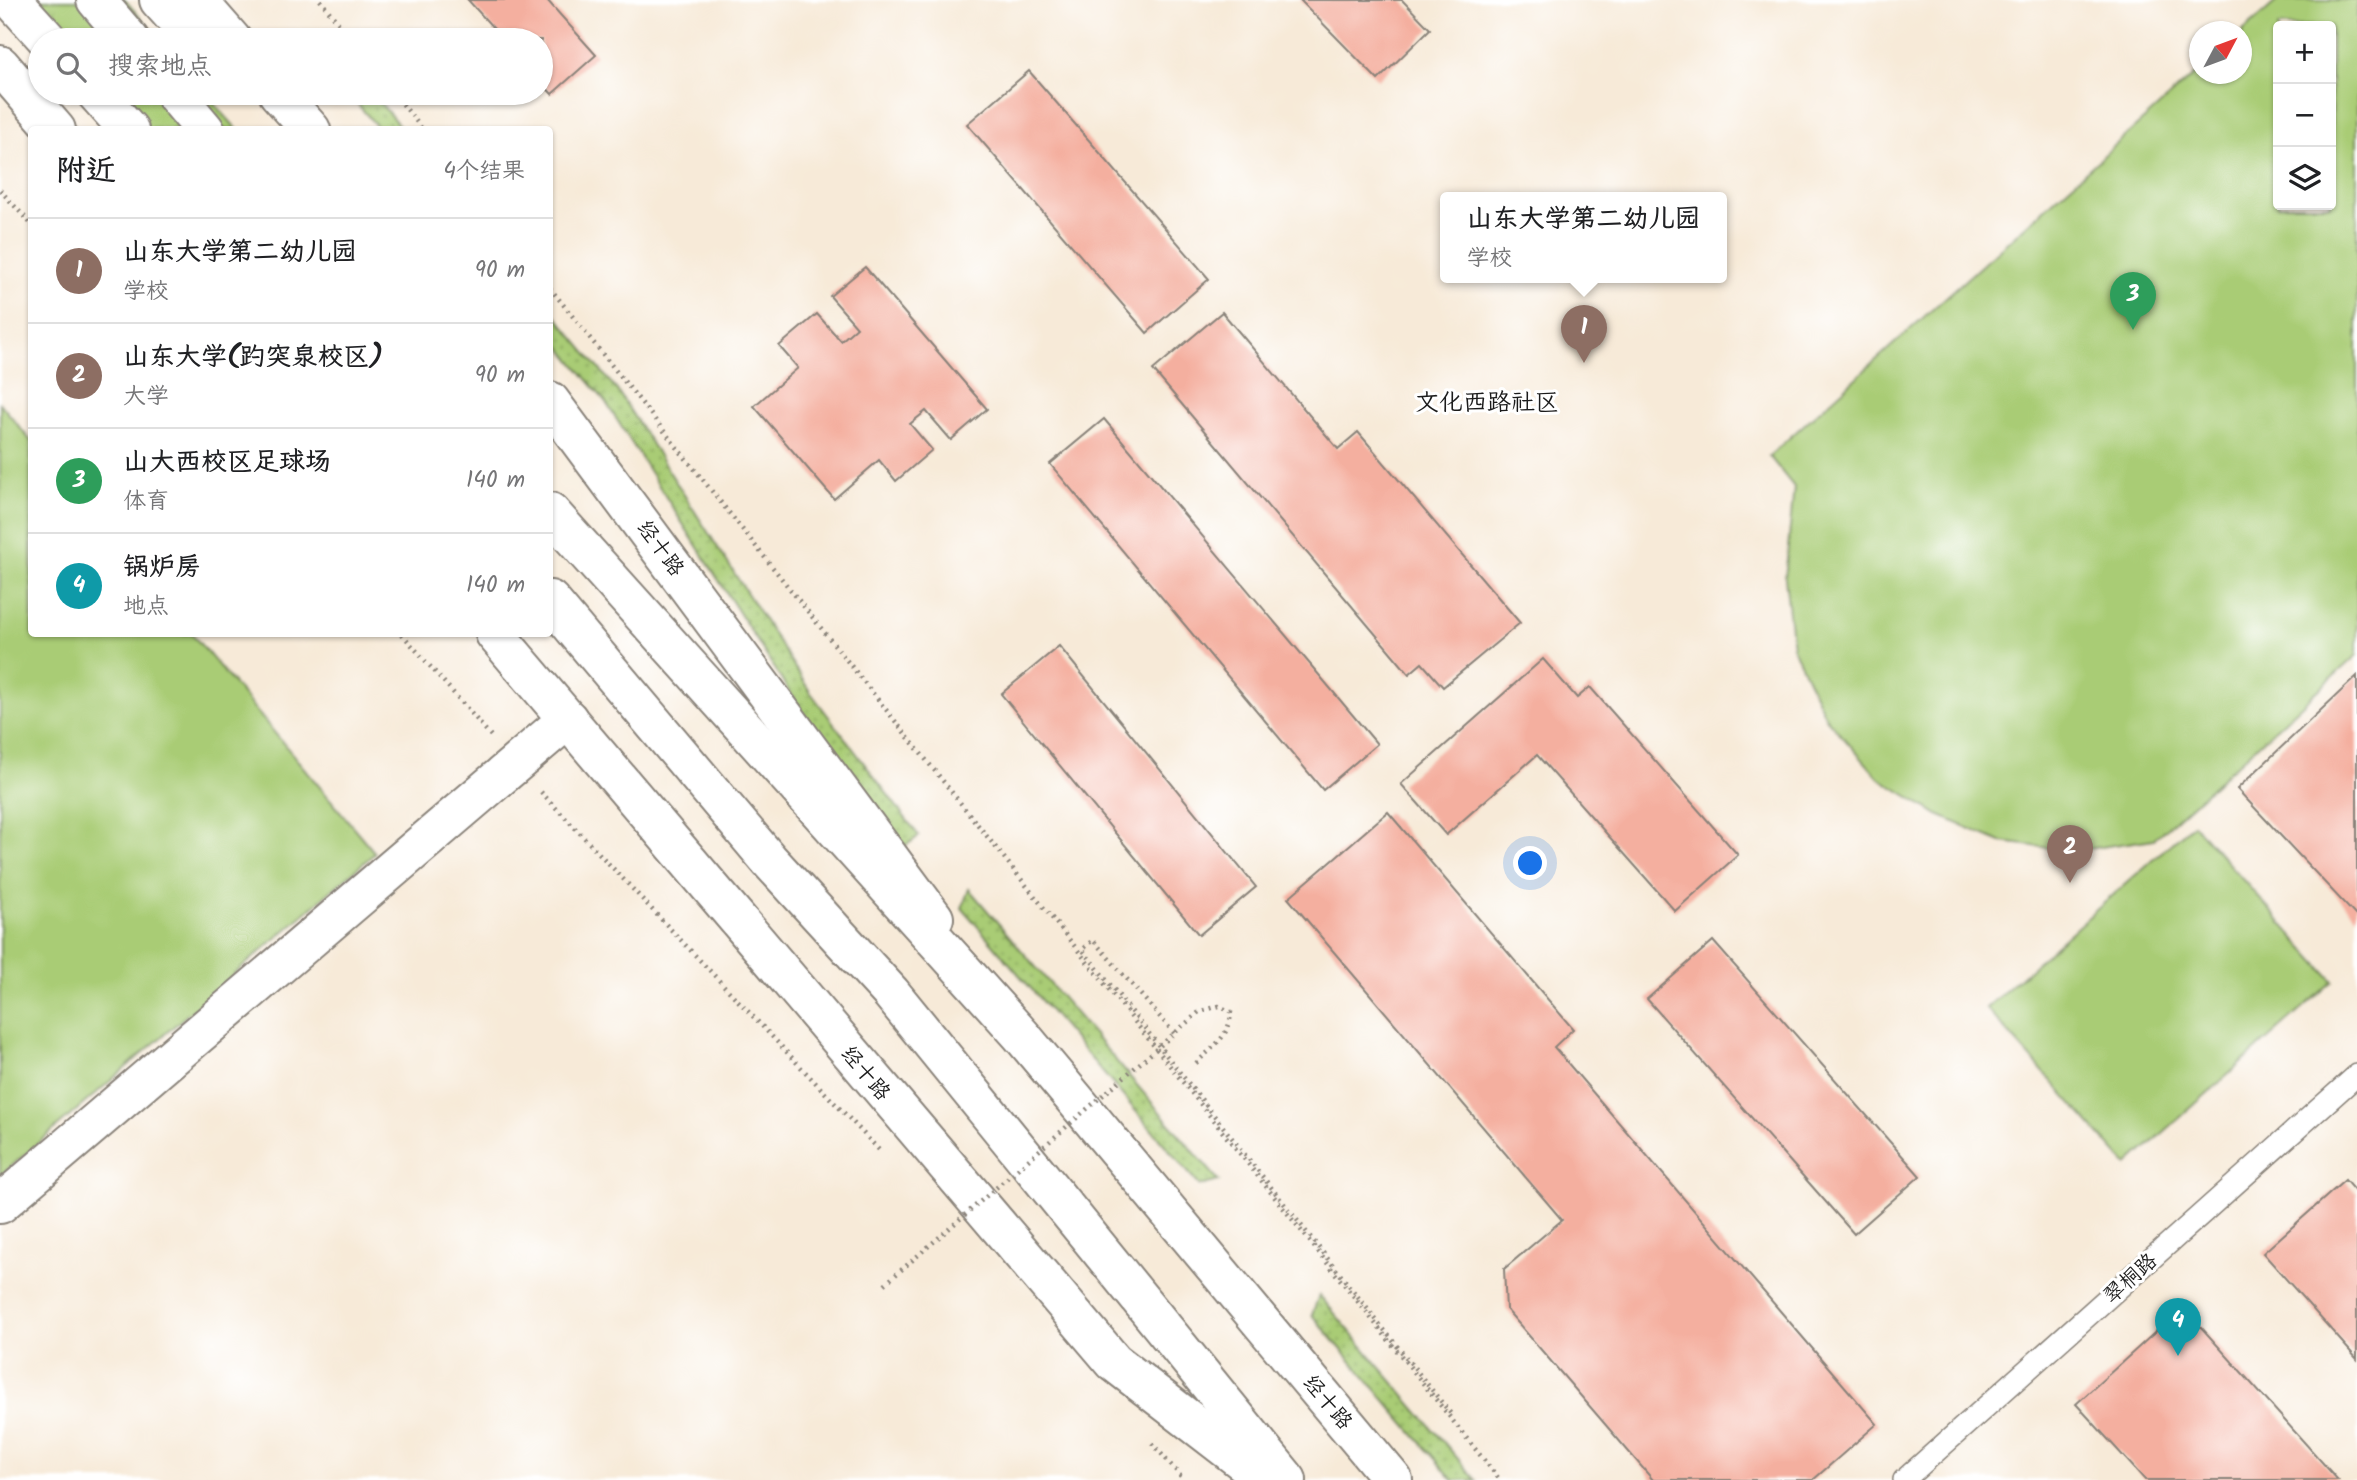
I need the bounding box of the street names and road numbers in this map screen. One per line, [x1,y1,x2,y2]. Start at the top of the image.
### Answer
street label: 经十路 [628,514,692,584]
street label: 经十路 [832,1039,898,1109]
street label: 翠桐路 [2097,1246,2165,1312]
street label: 经十路 [1294,1368,1360,1438]

